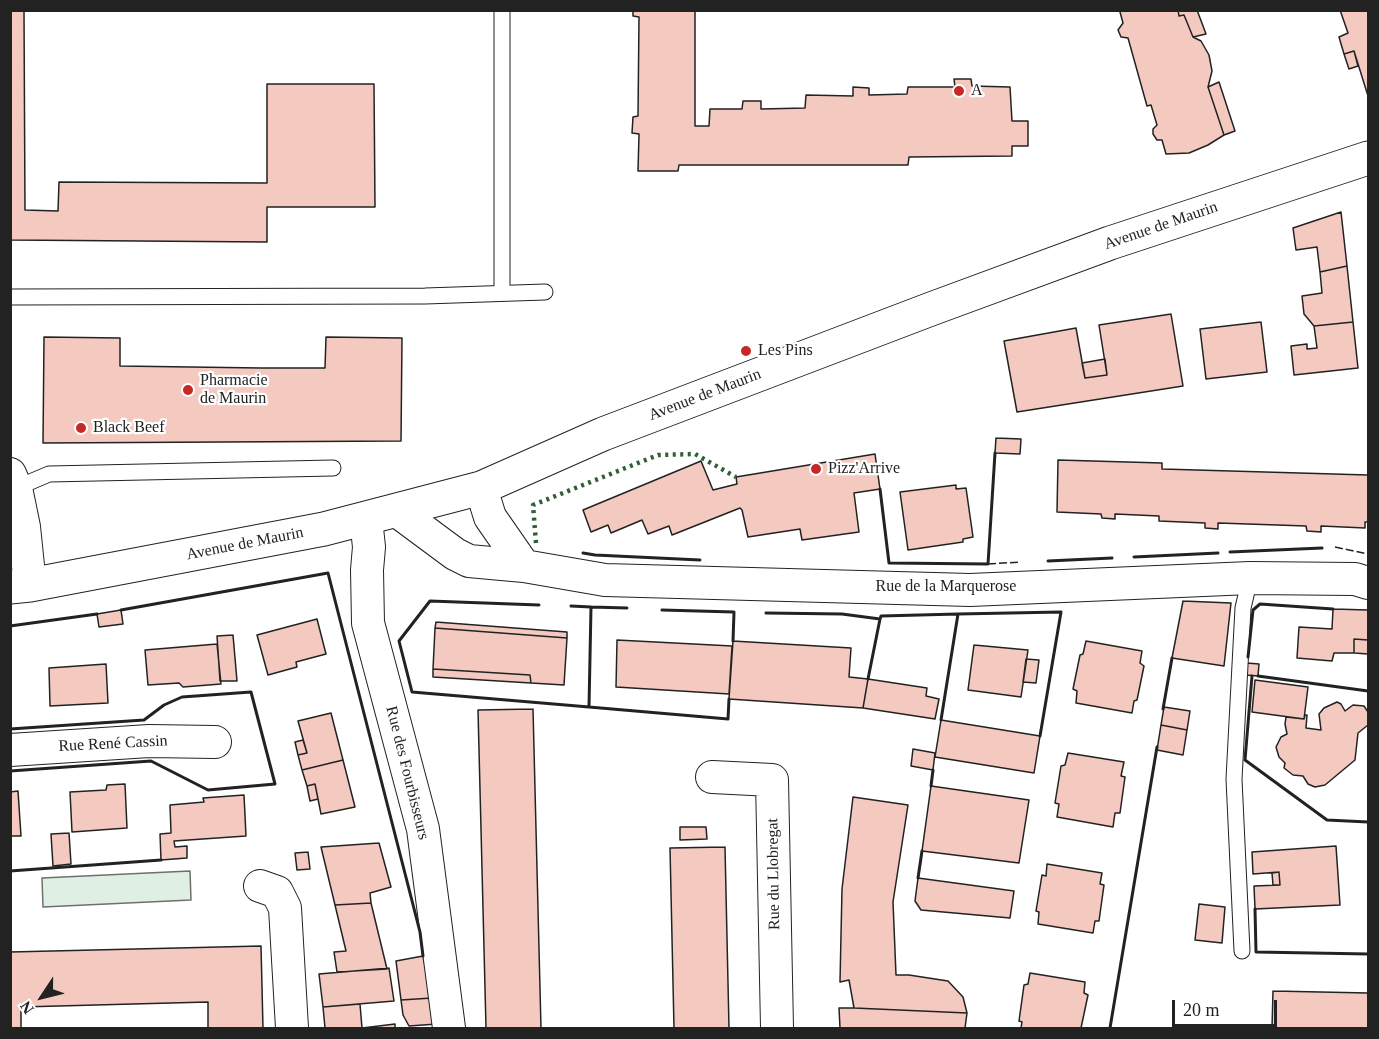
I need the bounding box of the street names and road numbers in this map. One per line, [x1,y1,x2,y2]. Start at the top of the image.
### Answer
street label: Avenue de Maurin [1102,198,1220,254]
street label: Avenue de Maurin [646,365,764,425]
street label: Avenue de Maurin [185,523,305,565]
street label: Rue de la Marquerose [876,577,1016,597]
street label: Rue des Fourbisseurs [381,704,433,842]
street label: Rue René Cassin [58,732,168,756]
street label: Rue du Llobregat [763,818,785,930]

